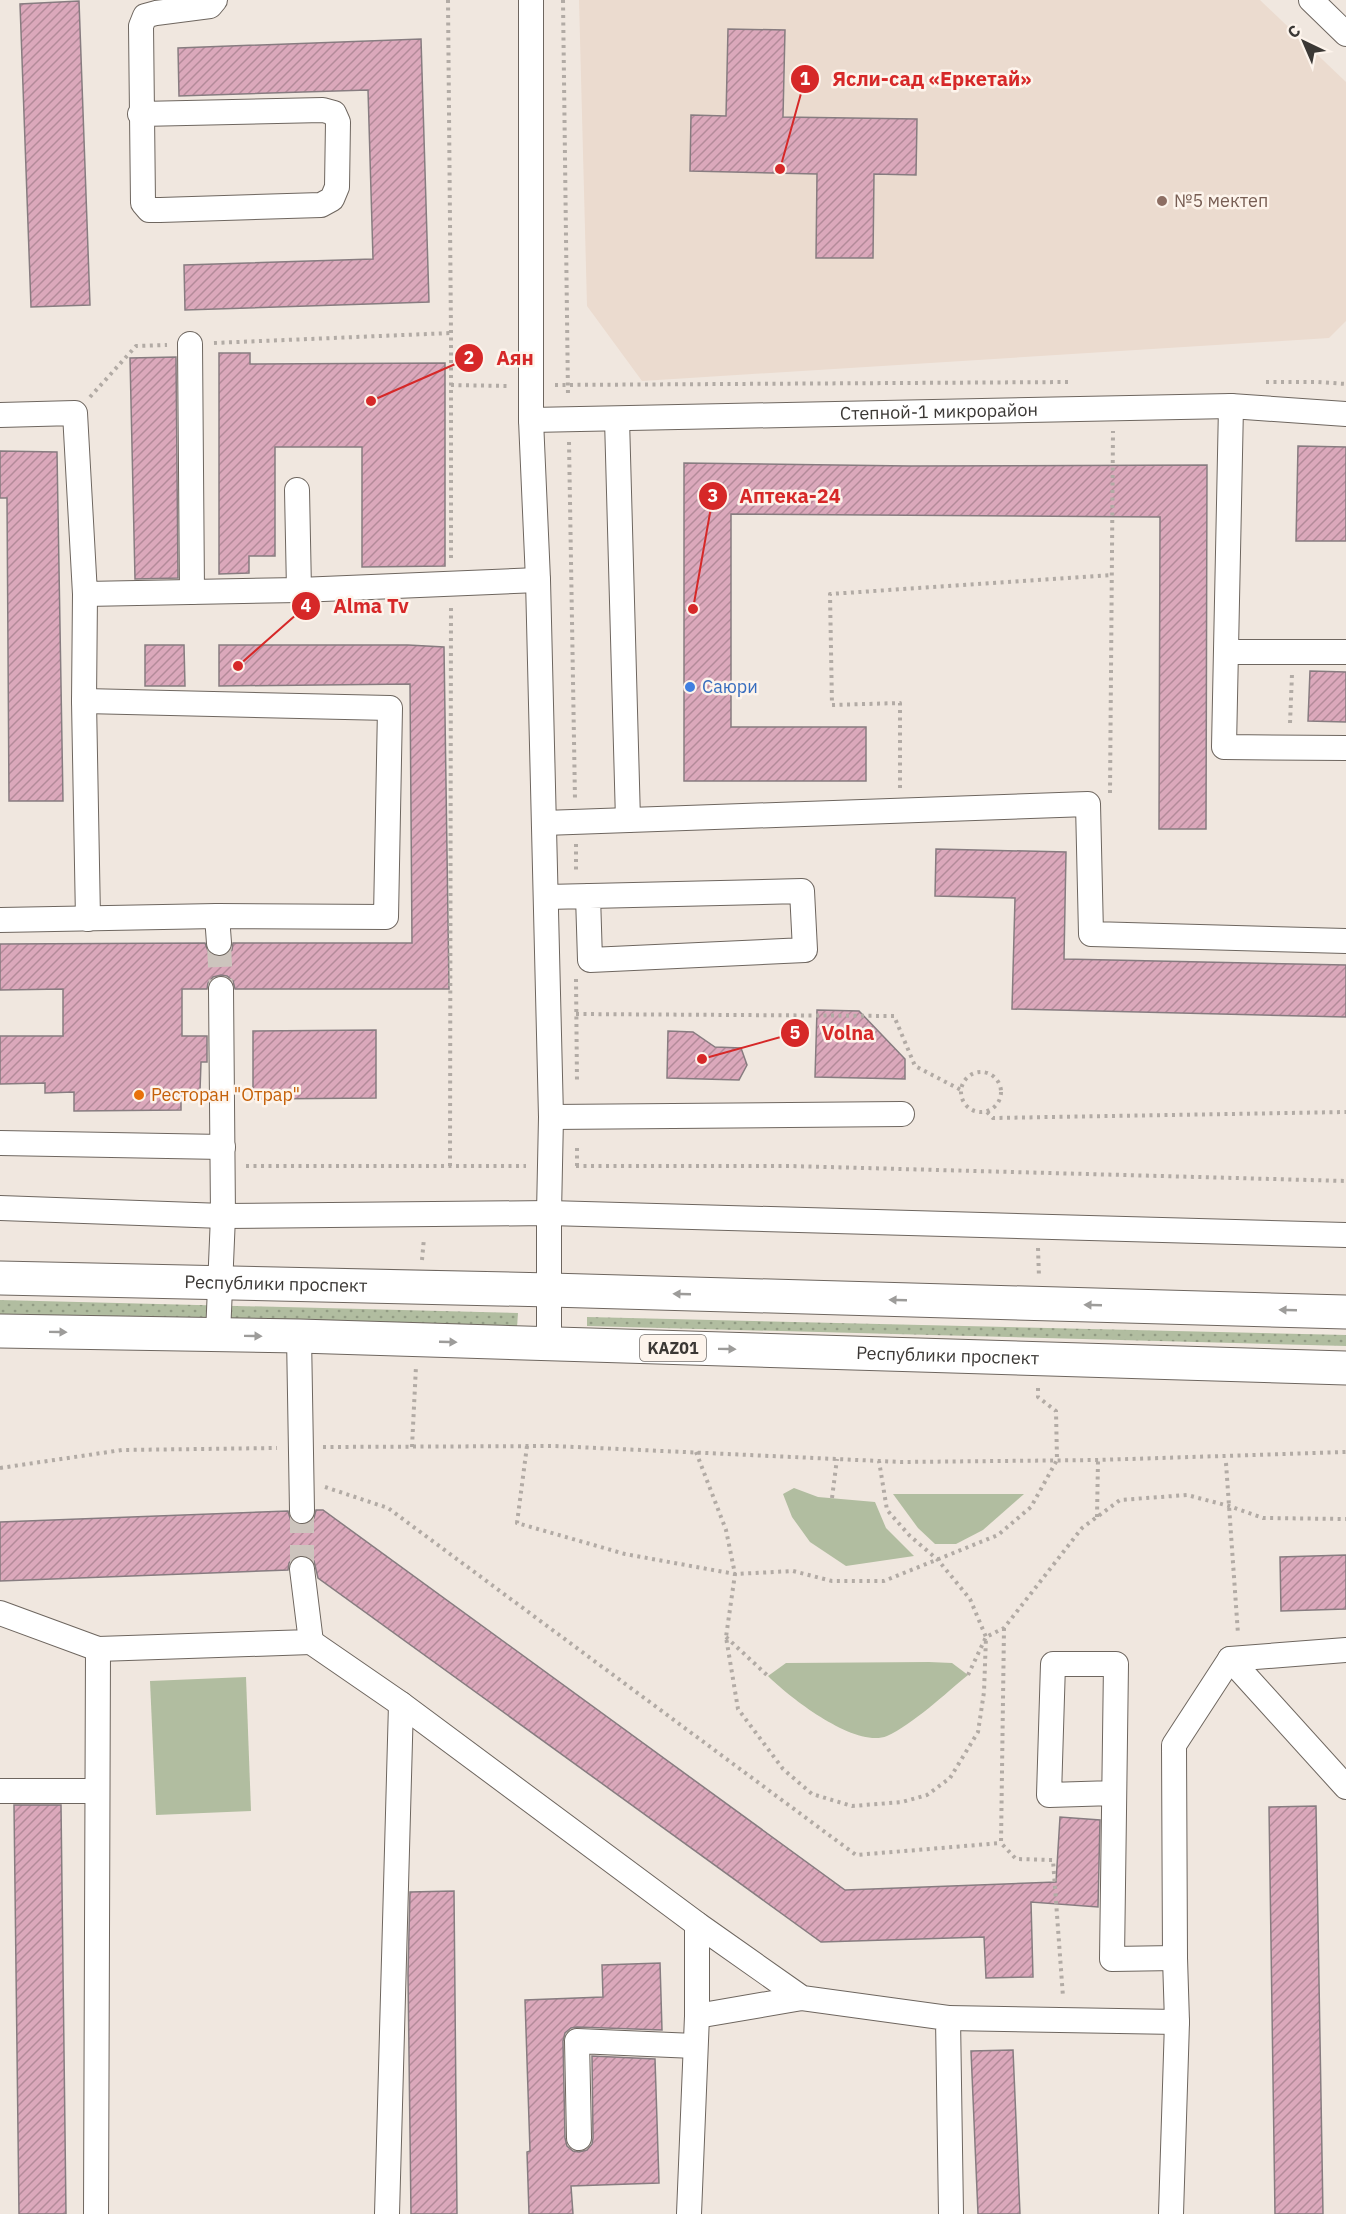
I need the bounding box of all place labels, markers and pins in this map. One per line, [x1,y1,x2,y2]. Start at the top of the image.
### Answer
callout: Ясли-сад «Еркетай» [790,60,1043,98]
place label: №5 мектеп [1174,189,1268,212]
marker: №5 мектеп [1155,194,1169,208]
callout: Аян [454,339,546,377]
callout: Аптека-24 [698,477,853,515]
callout: Alma Tv [291,587,421,625]
place label: Саюри [702,675,758,698]
marker: Саюри [683,680,697,694]
callout: Volna [780,1014,887,1052]
place label: Ресторан "Отрар" [151,1083,300,1106]
marker: Ресторан "Отрар" [132,1088,146,1102]

